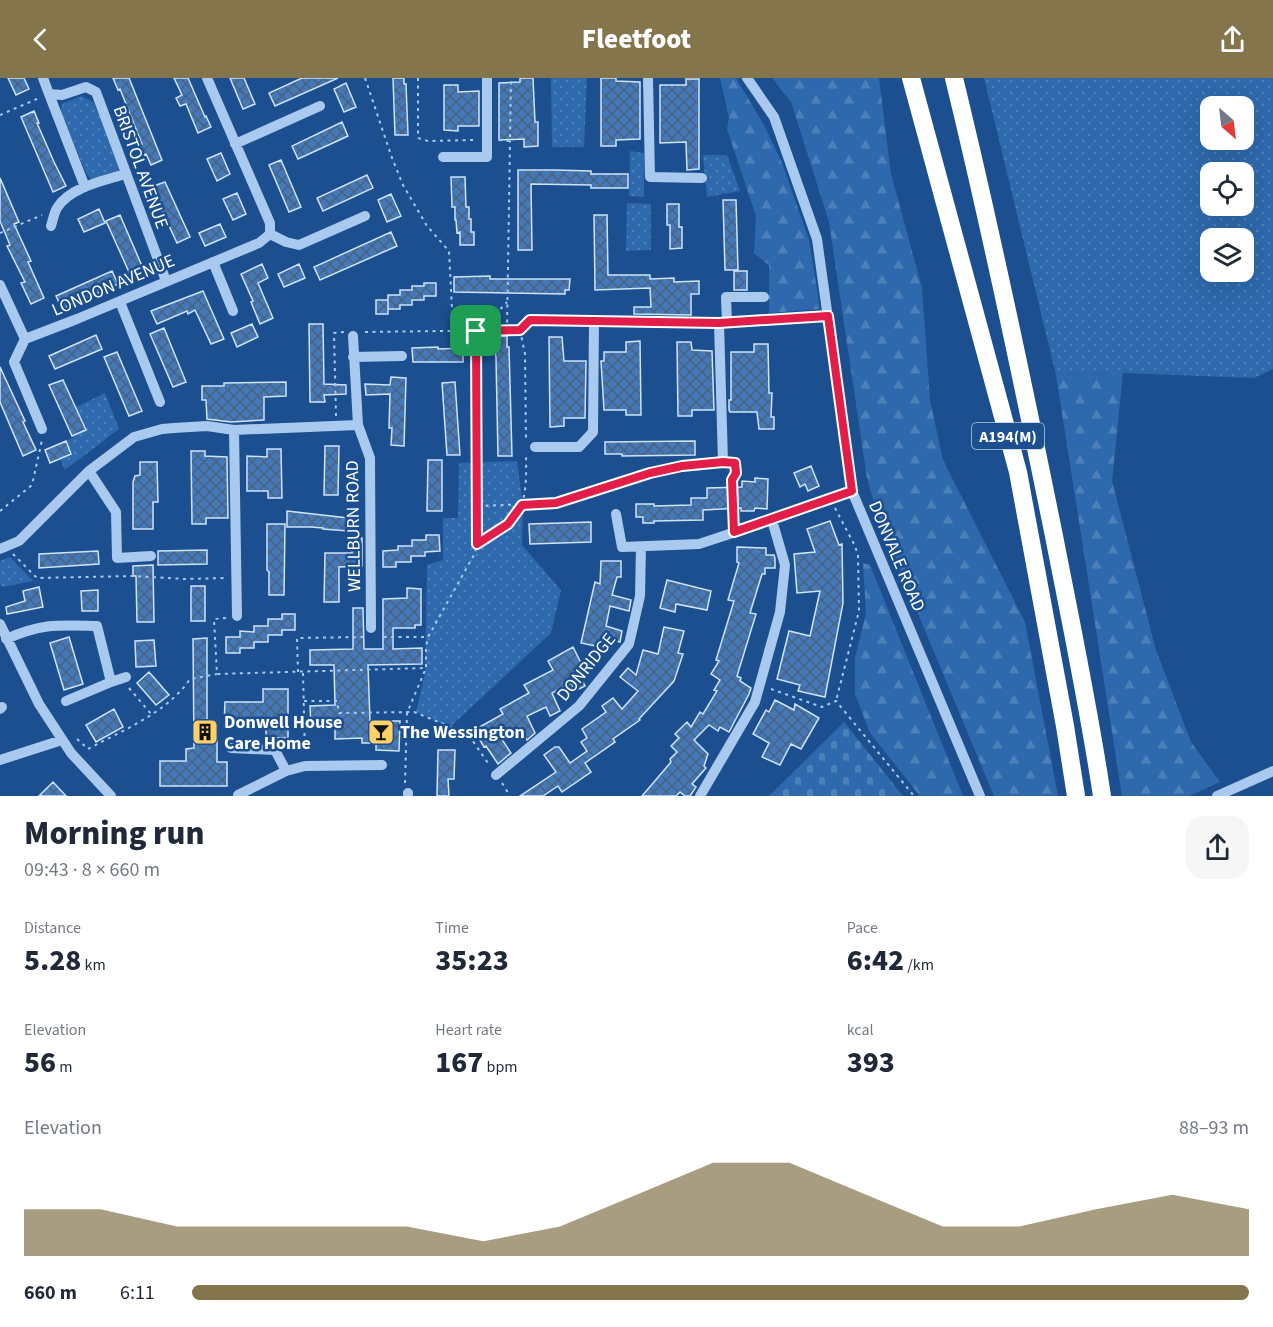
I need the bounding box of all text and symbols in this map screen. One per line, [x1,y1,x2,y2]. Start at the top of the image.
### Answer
text: Fleetfoot [582,20,691,59]
icon: back [24,23,57,56]
icon: share [1216,23,1249,56]
north arrow [1200,96,1254,150]
map controls [1200,96,1254,282]
street label: BRISTOL AVENUE [107,102,174,232]
button: locate [1200,162,1254,216]
button: layers [1200,228,1254,282]
street label: LONDON AVENUE [48,248,178,323]
pin [450,305,501,356]
icon: arrive [459,314,492,347]
road number: A194(M) [972,423,1044,449]
street label: WELLBURN ROAD [340,460,367,592]
street label: DONVALE ROAD [862,497,931,615]
street label: DONRIDGE [551,628,622,707]
place label: Donwell House Care Home [224,710,342,756]
building icon: Donwell House Care Home [190,717,220,747]
bar icon: The Wessington [366,717,396,747]
place label: The Wessington [400,720,525,745]
text: Morning run [24,810,204,857]
button: share [1186,816,1249,879]
text: 09:43 · 8 × 660 m [24,856,160,884]
text: Distance [24,917,81,939]
text: Time [435,917,469,939]
text: Pace [847,917,878,939]
text: 5.28 [24,939,81,982]
text: 35:23 [435,939,509,982]
text: 6:42 [847,939,904,982]
text: km [81,954,106,976]
text: /km [904,954,934,976]
text: Elevation [24,1019,86,1041]
text: Heart rate [435,1019,502,1041]
text: kcal [847,1019,874,1041]
text: 56 [24,1041,56,1084]
text: 167 [435,1041,483,1084]
text: 393 [847,1041,895,1084]
text: m [56,1056,73,1078]
text: bpm [483,1056,518,1078]
text: Elevation [24,1114,102,1142]
text: 88–93 m [1179,1114,1249,1142]
text: 660 m [24,1279,77,1307]
text: 6:11 [120,1279,155,1307]

